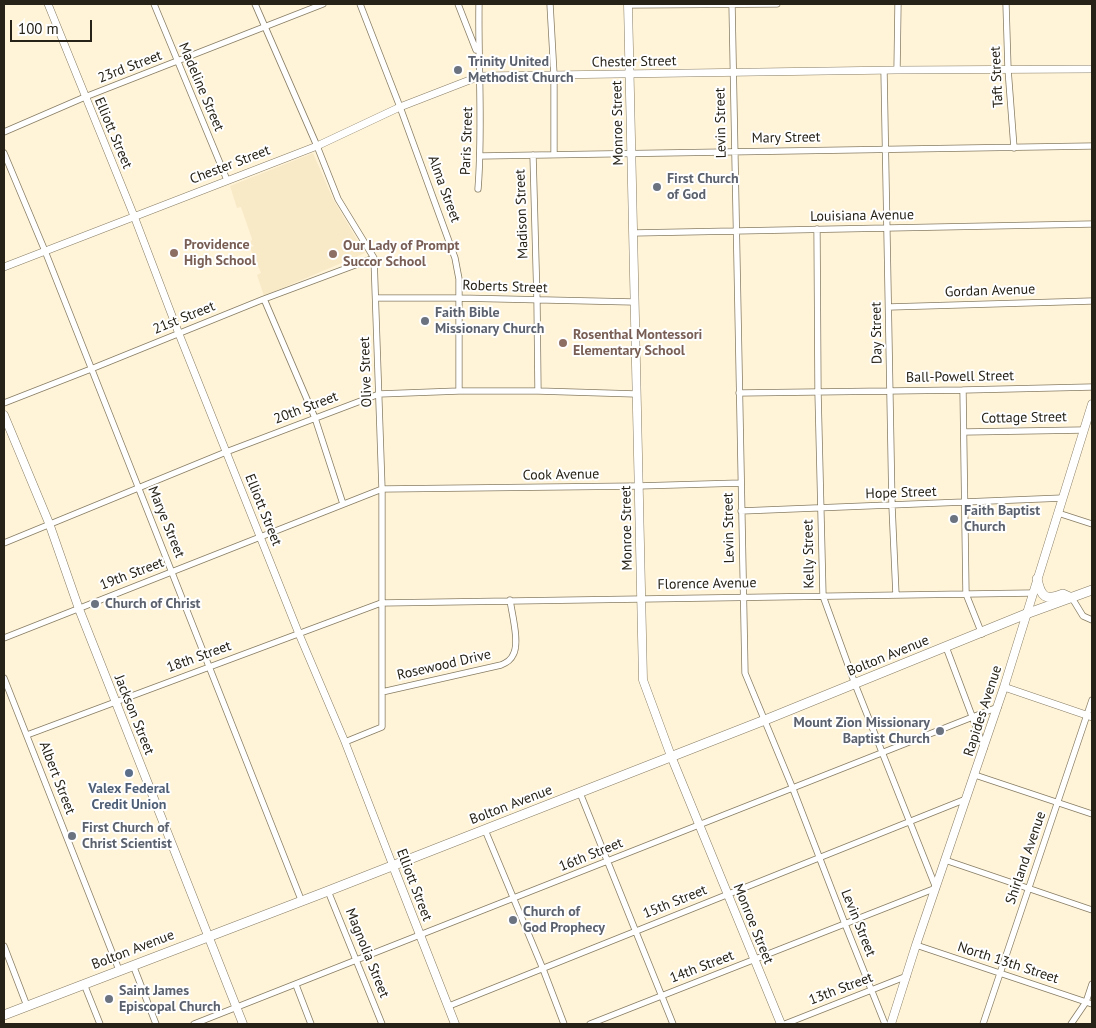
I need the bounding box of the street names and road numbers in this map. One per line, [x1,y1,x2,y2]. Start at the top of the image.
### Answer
street label: Madeline Street [175,40,227,134]
street label: Taft Street [987,46,1007,108]
street label: 23rd Street [96,47,164,87]
street label: Chester Street [592,53,676,71]
street label: Monroe Street [609,80,627,166]
street label: Levin Street [712,87,730,159]
street label: Elliott Street [90,95,136,171]
street label: Paris Street [457,107,477,175]
street label: Mary Street [751,129,821,147]
street label: Chester Street [187,142,273,188]
street label: Alma Street [424,153,464,225]
street label: Madison Street [512,169,532,259]
street label: Louisiana Avenue [810,207,914,225]
street label: Roberts Street [462,277,548,297]
street label: Gordan Avenue [945,281,1035,301]
street label: 21st Street [151,298,217,338]
street label: Day Street [868,302,886,364]
street label: Olive Street [356,336,376,408]
street label: Ball-Powell Street [906,368,1014,386]
street label: 20th Street [272,388,340,428]
street label: Cottage Street [981,409,1067,427]
street label: Cook Avenue [523,466,599,484]
street label: Elliott Street [241,472,285,548]
street label: Hope Street [865,483,937,503]
street label: Marye Street [144,484,188,560]
street label: Monroe Street [618,485,636,571]
street label: Levin Street [720,492,738,564]
street label: Kelly Street [800,519,818,589]
street label: 19th Street [98,554,166,594]
street label: Florence Avenue [657,575,757,593]
street label: Bolton Avenue [845,632,931,680]
street label: 18th Street [165,638,233,676]
street label: Rosewood Drive [395,646,493,684]
street label: Rapides Avenue [960,663,1006,759]
street label: Jackson Street [110,673,158,757]
street label: Albert Street [35,739,79,817]
street label: Bolton Avenue [467,782,555,828]
street label: Shirland Avenue [1002,809,1050,907]
street label: 16th Street [557,835,625,875]
street label: Elliott Street [393,847,435,923]
street label: Monroe Street [729,881,777,967]
street label: 15th Street [641,882,709,922]
street label: Levin Street [837,887,879,959]
street label: Magnolia Street [341,906,393,1000]
street label: Bolton Avenue [89,927,177,973]
street label: North 13th Street [955,939,1061,987]
street label: 14th Street [668,947,736,987]
street label: 13th Street [807,969,875,1009]

